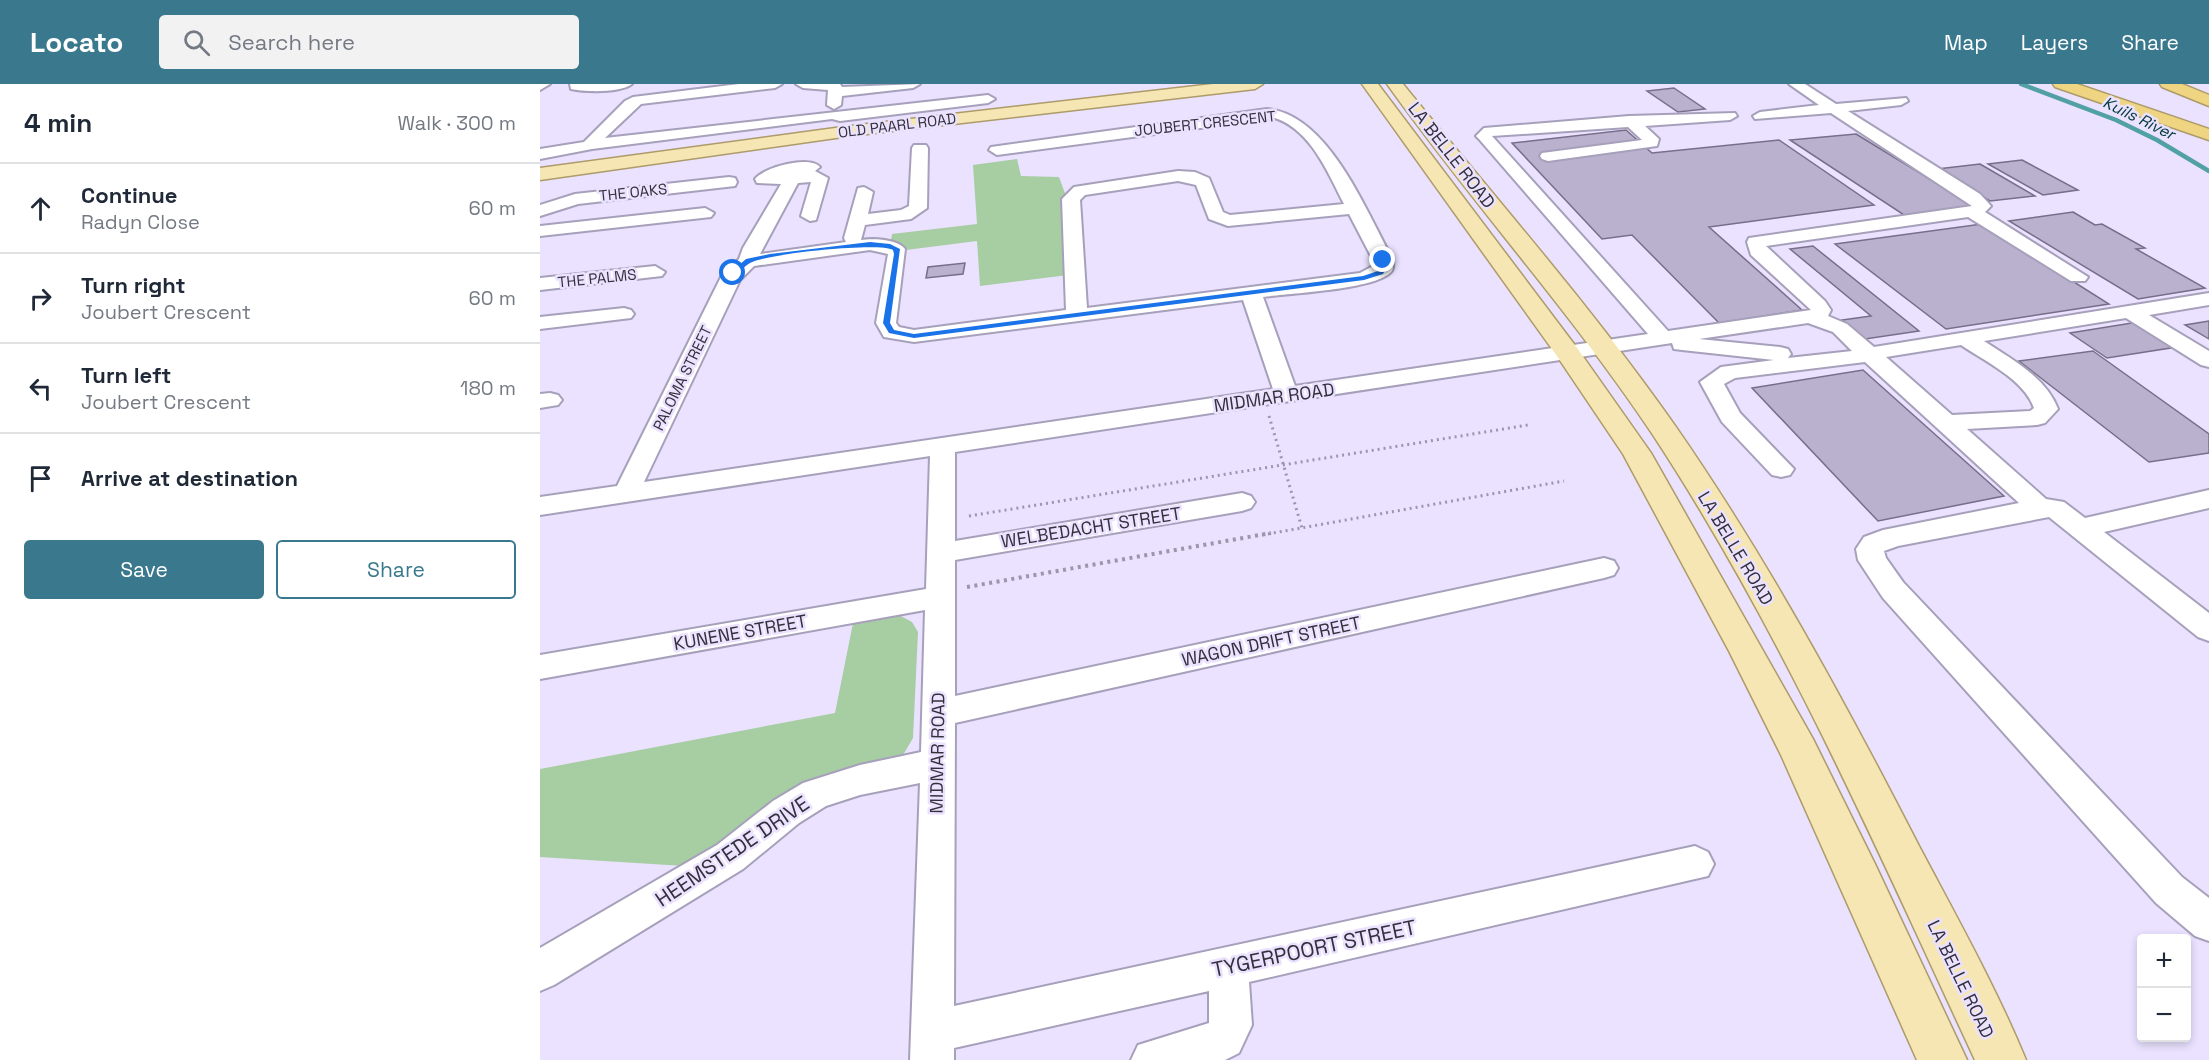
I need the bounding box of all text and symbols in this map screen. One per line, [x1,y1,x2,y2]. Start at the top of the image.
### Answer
search box [159,15,579,69]
text: Locato [30,24,123,60]
icon: search [180,26,213,59]
text: Search here [228,28,355,56]
text: Map [1944,29,1988,56]
text: Layers [2021,29,2088,56]
text: Share [2121,29,2179,56]
water label: Kuils River [2100,92,2180,145]
street label: LA BELLE ROAD [1403,97,1501,213]
text: 4 min [24,106,92,140]
street label: JOUBERT CRESCENT [1133,106,1277,140]
street label: OLD PAARL ROAD [837,108,957,142]
text: Walk · 300 m [397,110,516,136]
street label: THE OAKS [598,179,668,205]
text: Continue [81,181,177,209]
icon: ahead [24,192,57,225]
text: 60 m [469,195,516,221]
text: Radyn Close [81,209,200,235]
route end [1369,246,1395,272]
route start [719,259,745,285]
street label: THE PALMS [557,264,637,292]
text: Turn right [81,271,186,299]
icon: right [24,282,57,315]
text: 60 m [469,285,516,311]
text: Joubert Crescent [81,299,251,325]
street label: PALOMA STREET [648,322,716,434]
text: Turn left [81,361,171,389]
icon: left [24,372,57,405]
text: 180 m [460,375,516,401]
street label: MIDMAR ROAD [1212,377,1336,417]
text: Joubert Crescent [81,389,251,415]
icon: arrive [24,462,57,495]
text: Arrive at destination [81,464,298,492]
street label: LA BELLE ROAD [1693,487,1779,609]
street label: WELBEDACHT STREET [999,501,1183,553]
button: Save [24,540,264,599]
button: Share [276,540,516,599]
street label: KUNENE STREET [672,609,809,655]
street label: WAGON DRIFT STREET [1179,611,1363,671]
street label: MIDMAR ROAD [924,692,950,814]
street label: HEEMSTEDE DRIVE [650,789,814,913]
street label: TYGERPOORT STREET [1209,913,1419,983]
street label: LA BELLE ROAD [1922,916,2000,1042]
map controls [2137,934,2191,1042]
button: + [2137,934,2191,988]
button: − [2137,988,2191,1042]

